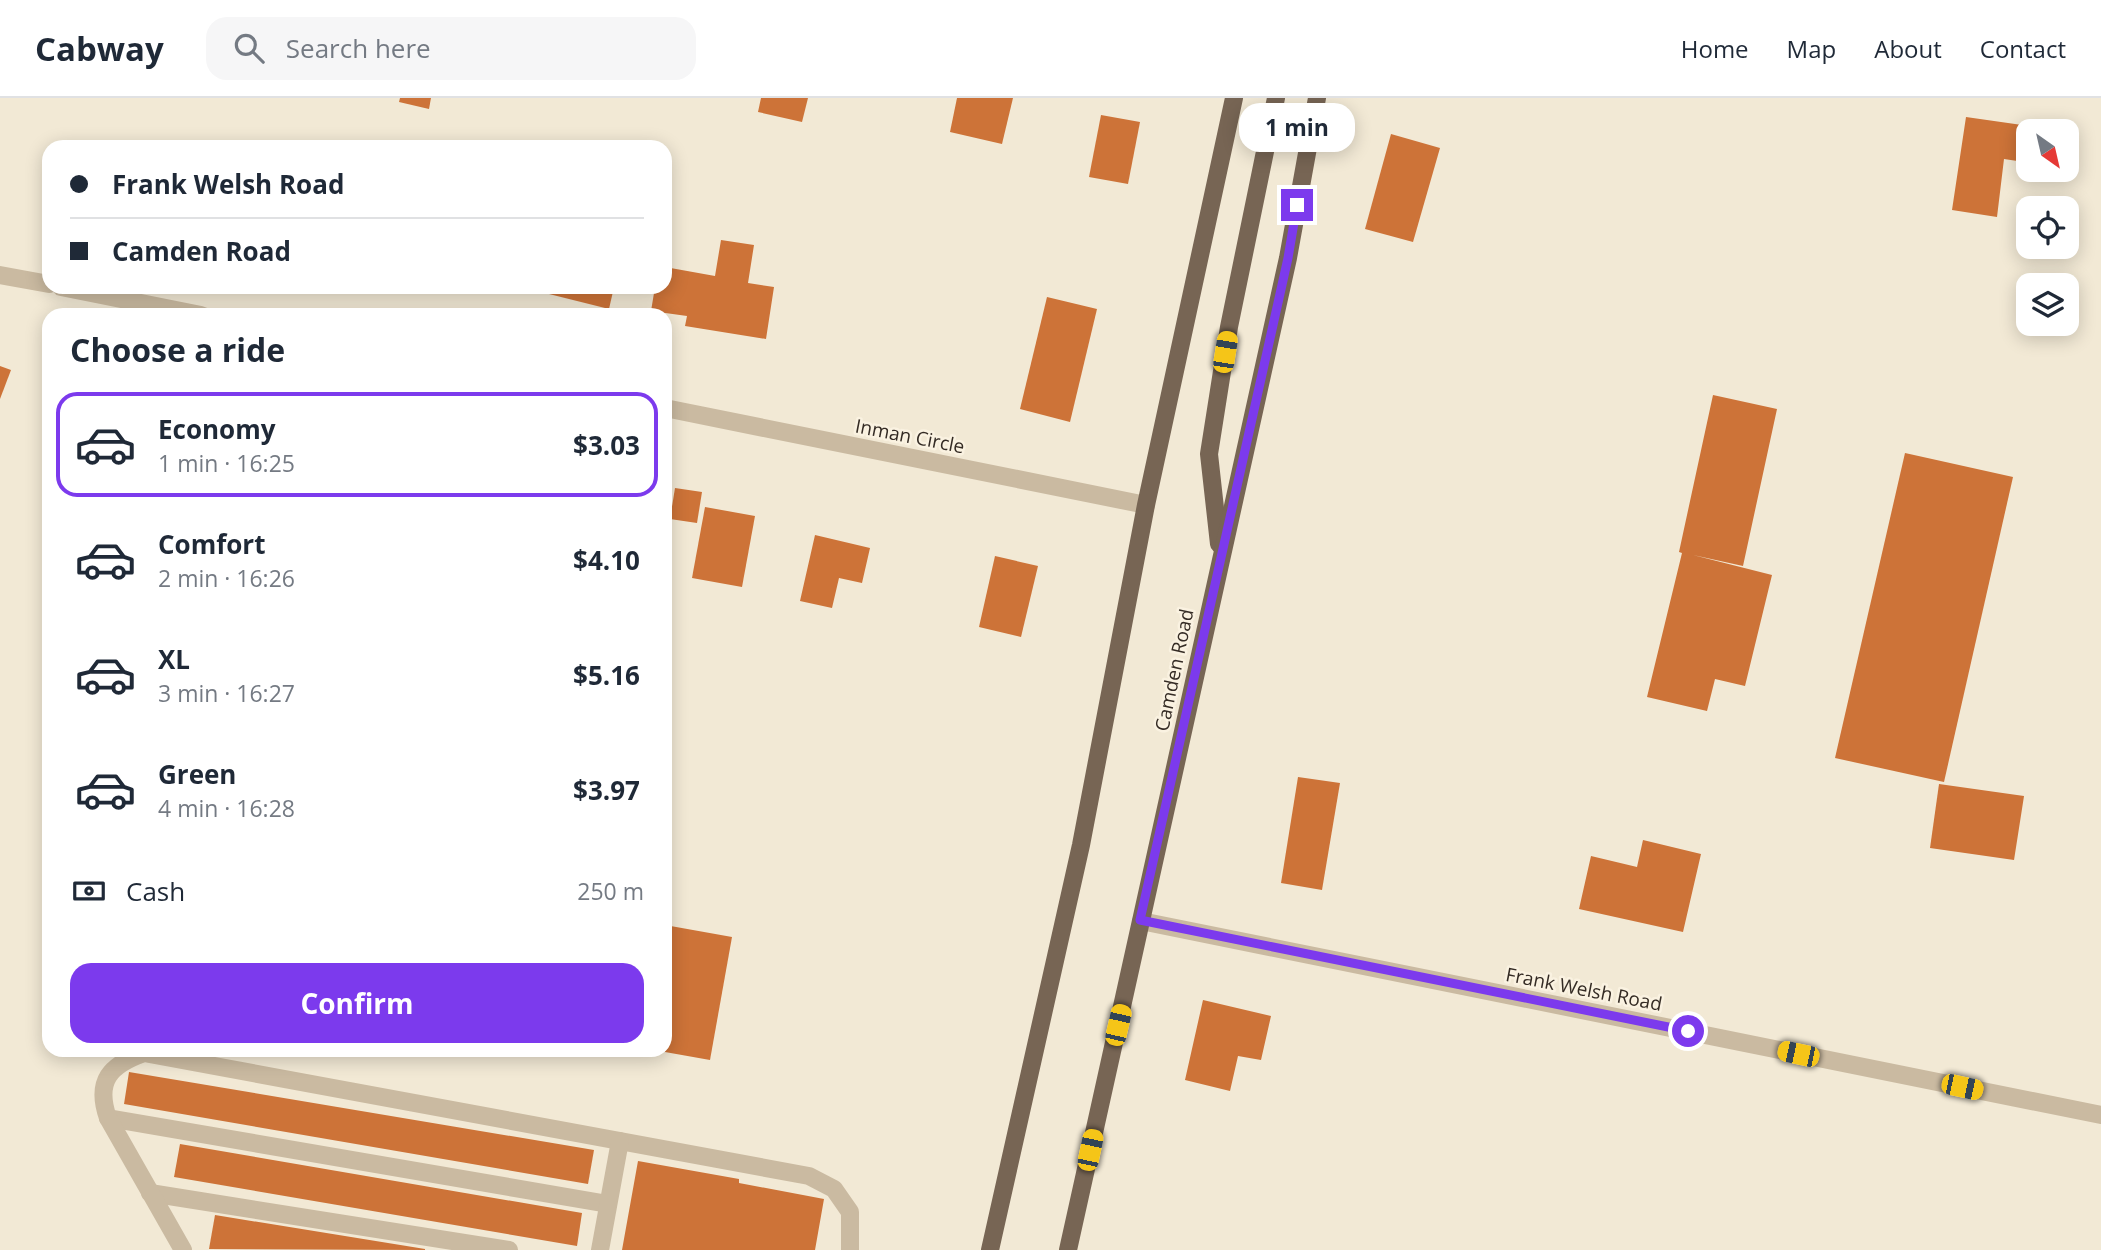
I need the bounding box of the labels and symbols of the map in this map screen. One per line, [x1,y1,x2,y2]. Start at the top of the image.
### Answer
callout: 1 min [1239,104,1355,153]
north arrow [2016,119,2079,182]
route end [1281,189,1313,221]
car [1212,330,1239,374]
street label: Inman Circle [853,413,967,459]
street label: Camden Road [1148,606,1200,734]
street label: Frank Welsh Road [1504,961,1664,1017]
car [1104,1002,1133,1048]
route start [1672,1015,1704,1047]
car [1776,1039,1821,1069]
car [1940,1072,1985,1102]
car [1076,1127,1105,1173]

